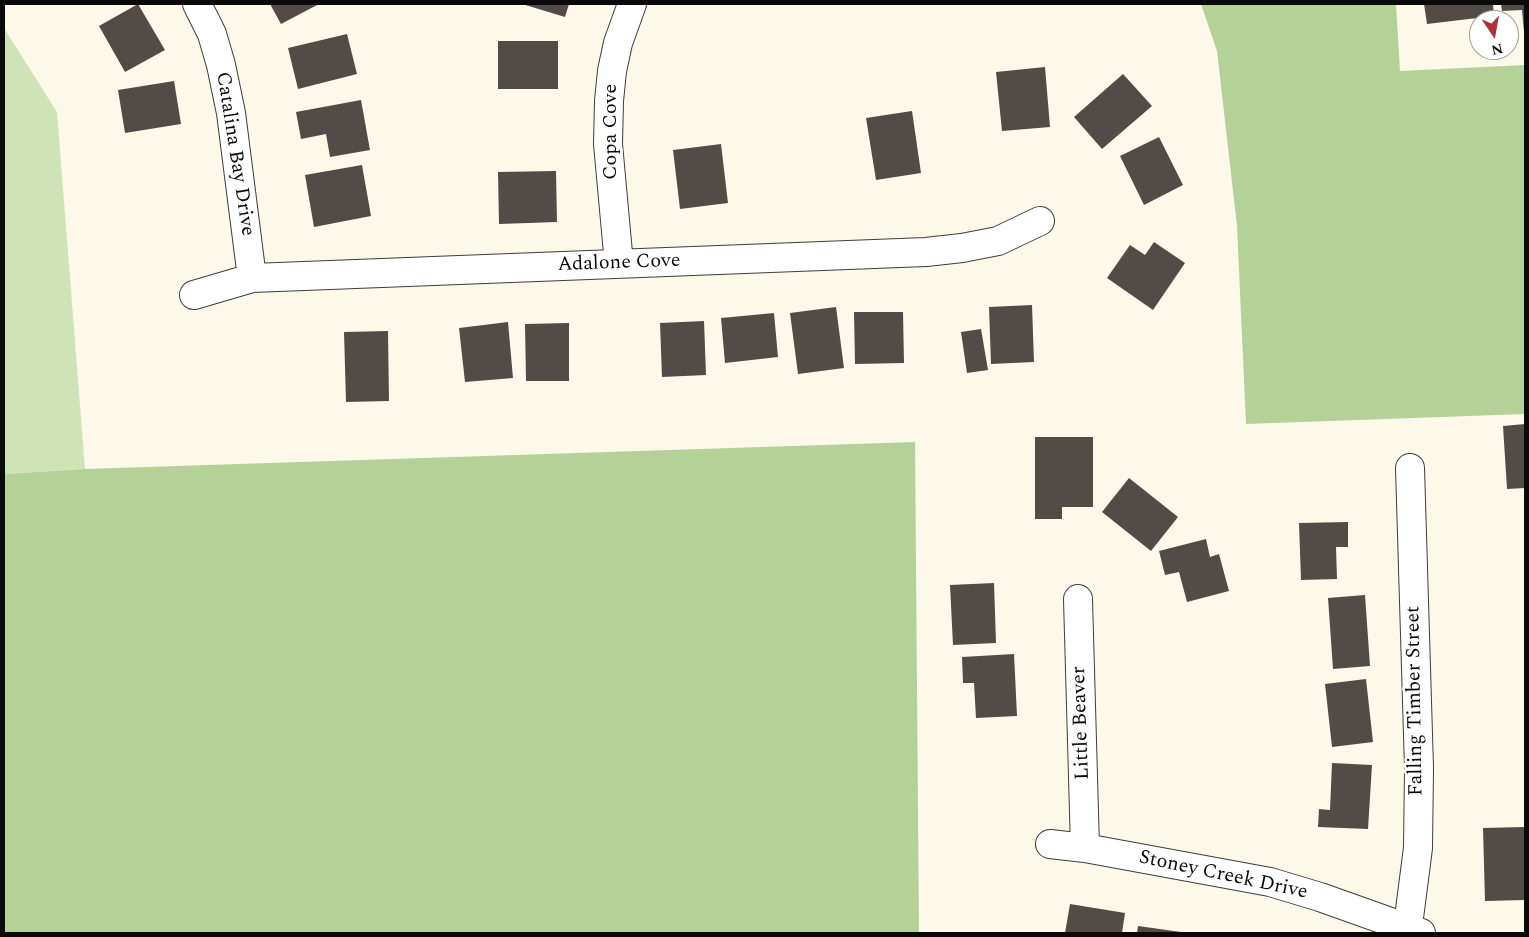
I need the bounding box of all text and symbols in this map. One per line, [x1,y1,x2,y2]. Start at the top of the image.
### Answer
north arrow [1469,10,1519,60]
text: N [1489,38,1505,61]
street label: Catalina Bay Drive [209,70,259,238]
street label: Copa Cove [600,84,624,180]
street label: Adalone Cove [557,250,681,278]
street label: Falling Timber Street [1402,606,1430,796]
street label: Little Beaver [1068,666,1096,780]
street label: Stoney Creek Drive [1137,846,1309,906]

